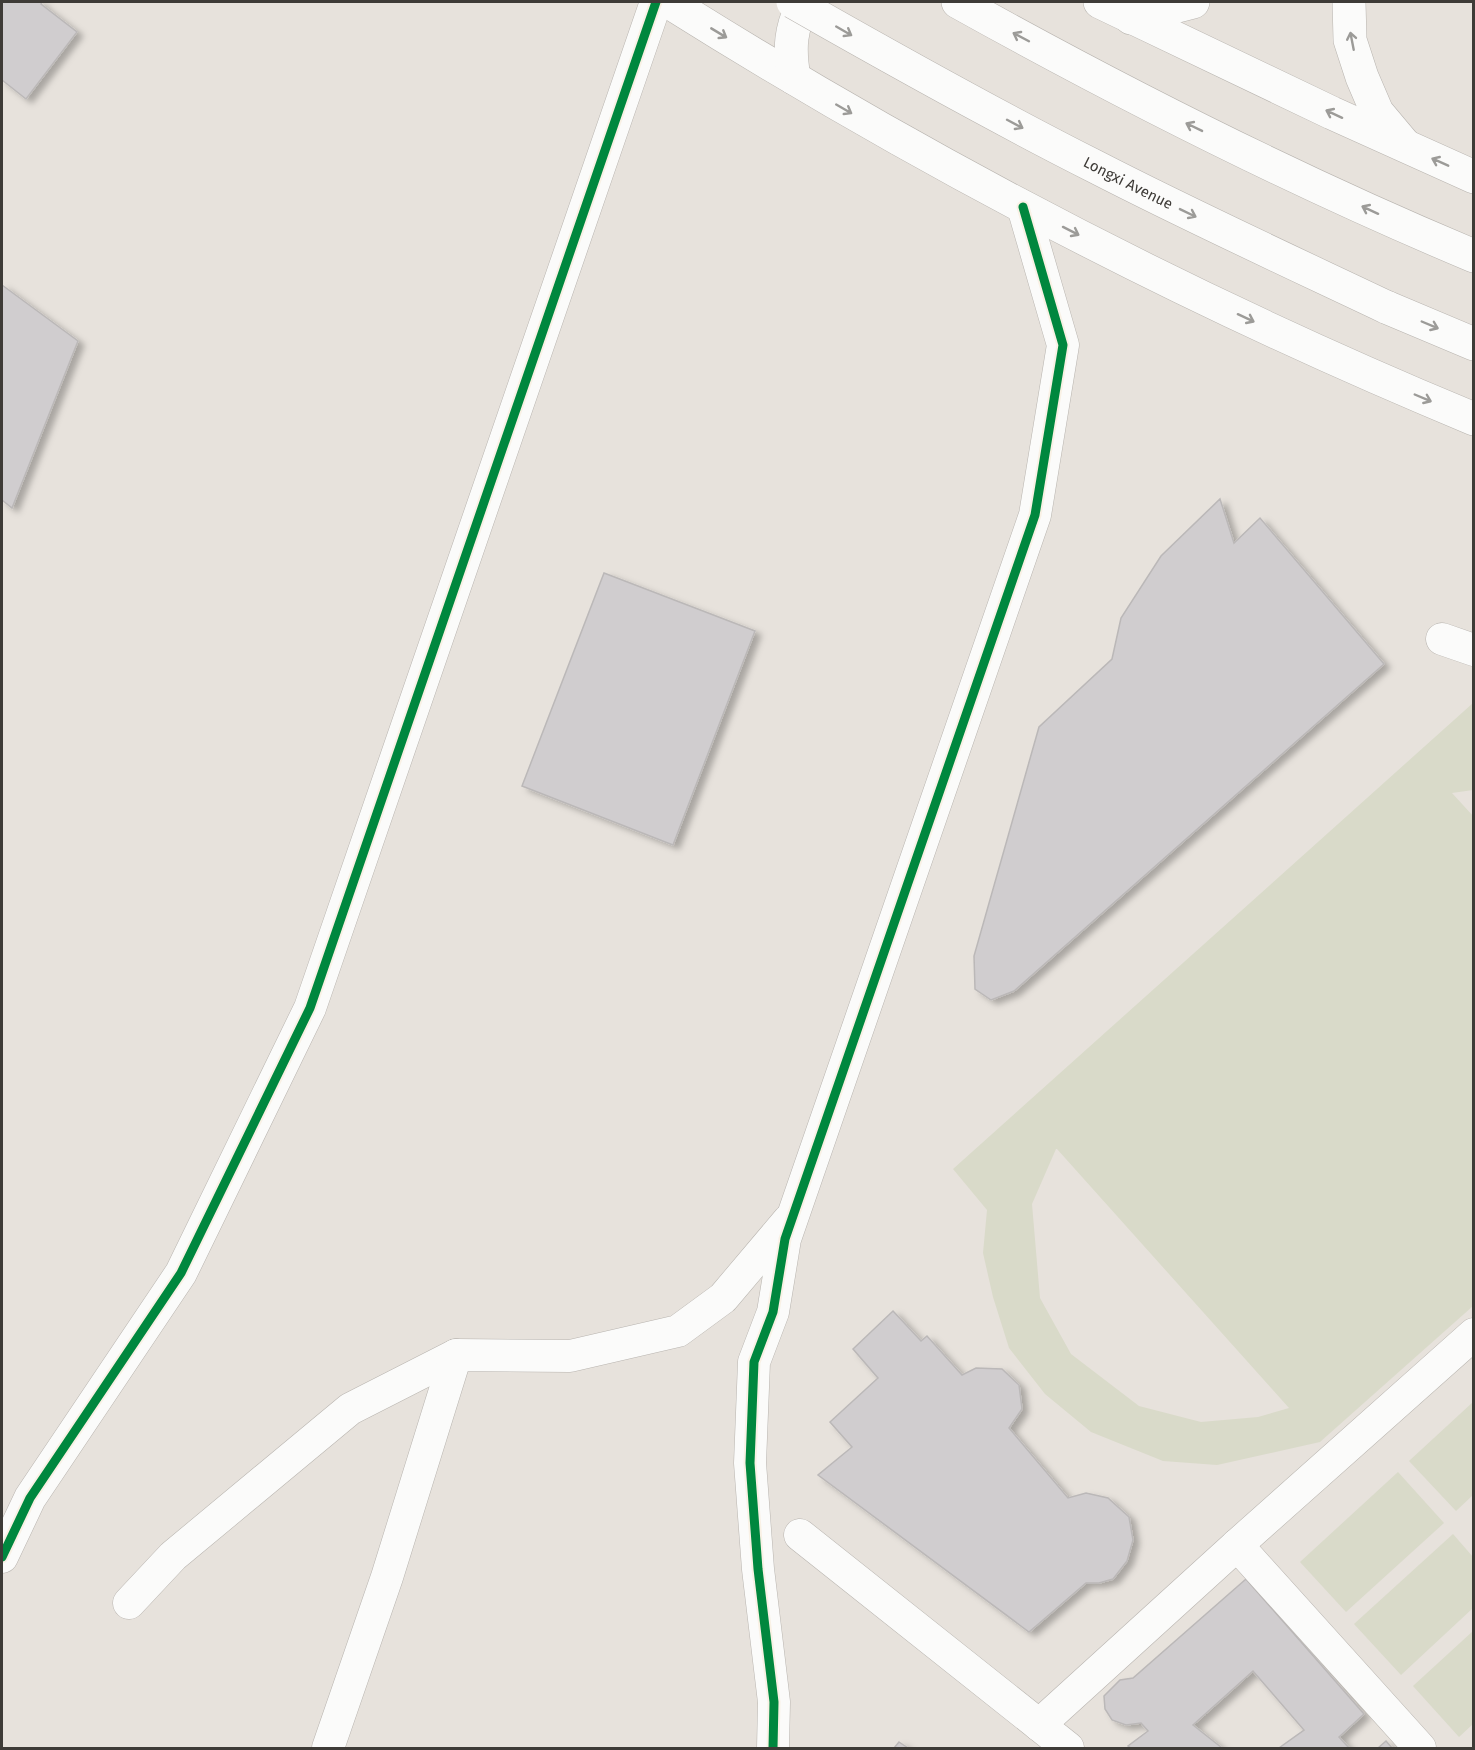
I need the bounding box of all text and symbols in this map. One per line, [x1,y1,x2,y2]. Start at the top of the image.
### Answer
one-way arrow [835,25,852,37]
one-way arrow [710,27,727,39]
one-way arrow [1013,31,1030,43]
one-way arrow [1346,32,1357,51]
one-way arrow [835,103,852,115]
one-way arrow [1325,108,1344,119]
one-way arrow [1005,119,1023,131]
one-way arrow [1186,120,1204,132]
street label: Longxi Avenue [1080,153,1176,213]
one-way arrow [1431,156,1450,167]
one-way arrow [1362,204,1380,216]
one-way arrow [1179,208,1197,219]
one-way arrow [1062,225,1079,237]
one-way arrow [1236,312,1254,324]
one-way arrow [1421,321,1439,332]
one-way arrow [1413,393,1432,404]

